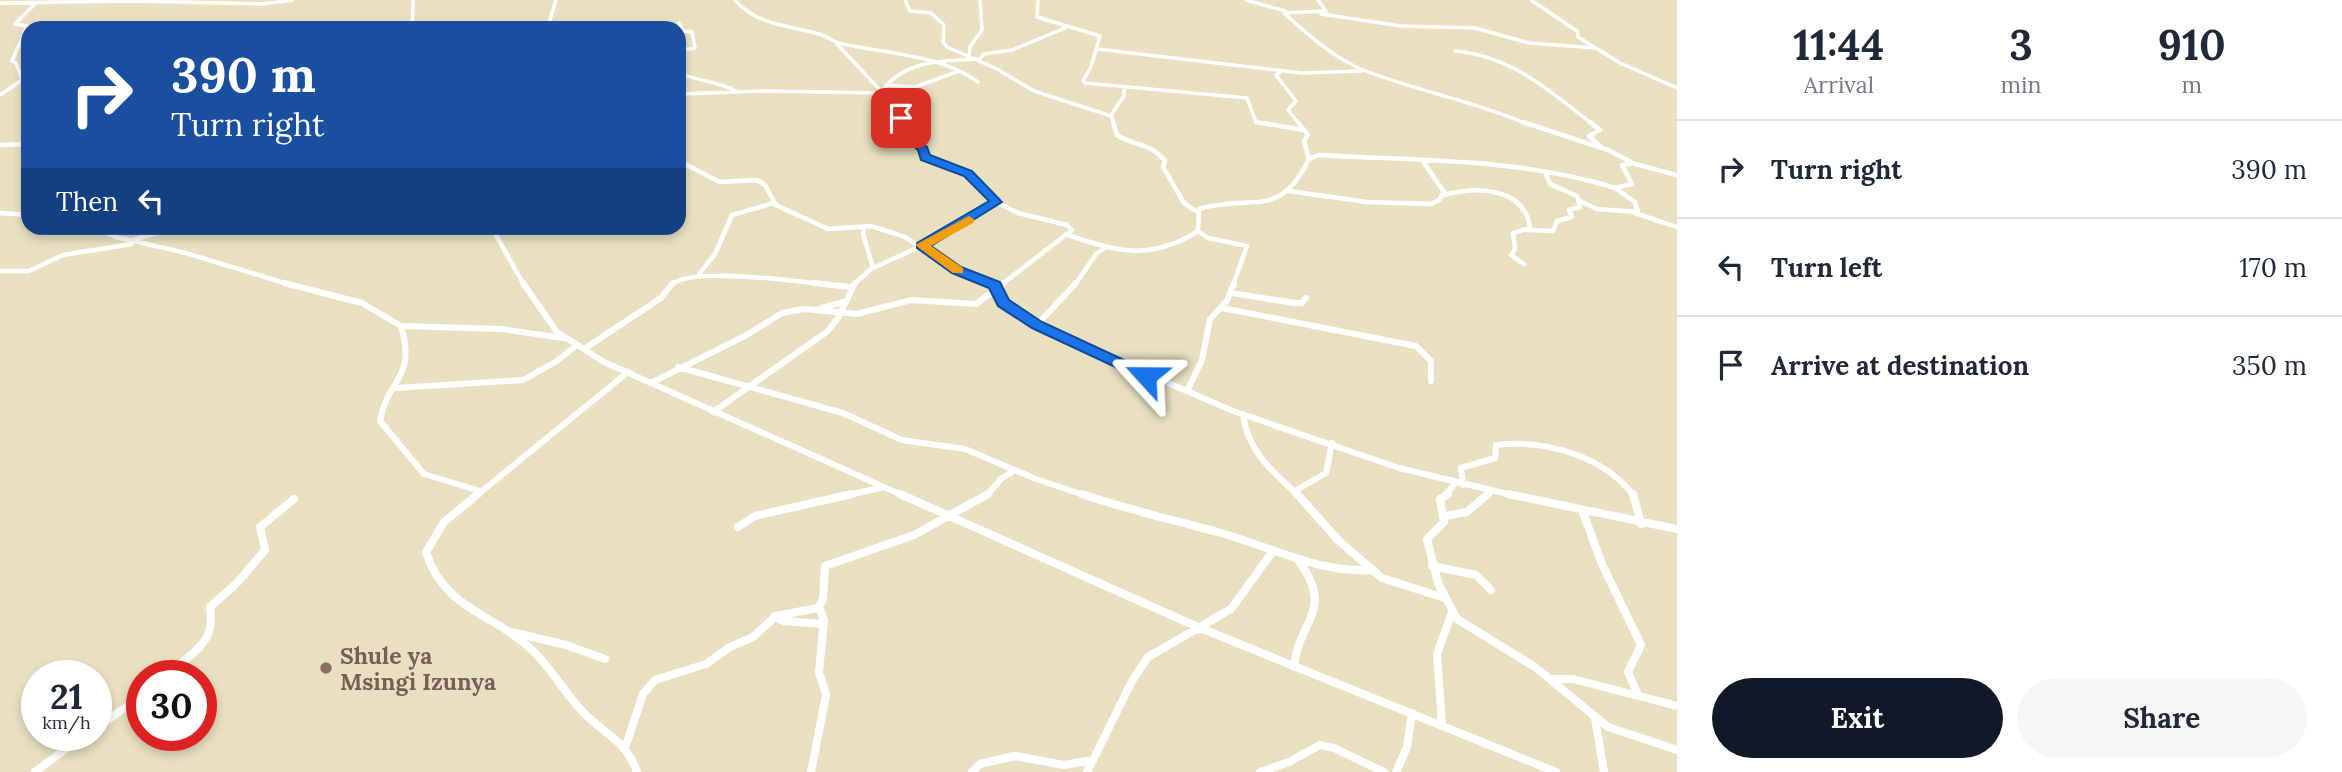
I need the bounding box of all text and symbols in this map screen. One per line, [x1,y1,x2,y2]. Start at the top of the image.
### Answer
text: 11:44 [1793,18,1884,72]
text: 3 [2009,18,2033,72]
text: 910 [2158,18,2226,72]
text: 390 m [171,43,316,105]
icon: right [56,49,147,140]
text: Arrival [1804,70,1874,99]
text: min [2000,70,2041,99]
text: m [2181,70,2202,99]
pin [871,88,931,148]
icon: arrive [882,99,920,137]
text: Turn right [171,104,324,145]
icon: right [1712,150,1750,188]
text: Turn right [1771,153,1902,186]
text: 390 m [2231,153,2307,186]
icon: left [132,182,170,220]
text: Then [56,185,118,218]
icon: left [1712,248,1750,286]
text: Turn left [1771,251,1882,284]
text: 170 m [2239,251,2307,284]
position arrow [1109,339,1183,413]
icon: arrive [1712,346,1750,384]
text: Arrive at destination [1771,349,2029,382]
text: 350 m [2232,349,2307,382]
place label: Shule ya Msingi Izunya [340,641,496,696]
speed limit sign: 30 [126,660,217,751]
marker: Shule ya Msingi Izunya [318,660,334,676]
text: 21 [50,674,83,719]
button: Exit [1712,678,2003,758]
button: Share [2017,678,2307,758]
text: km/h [42,711,91,734]

